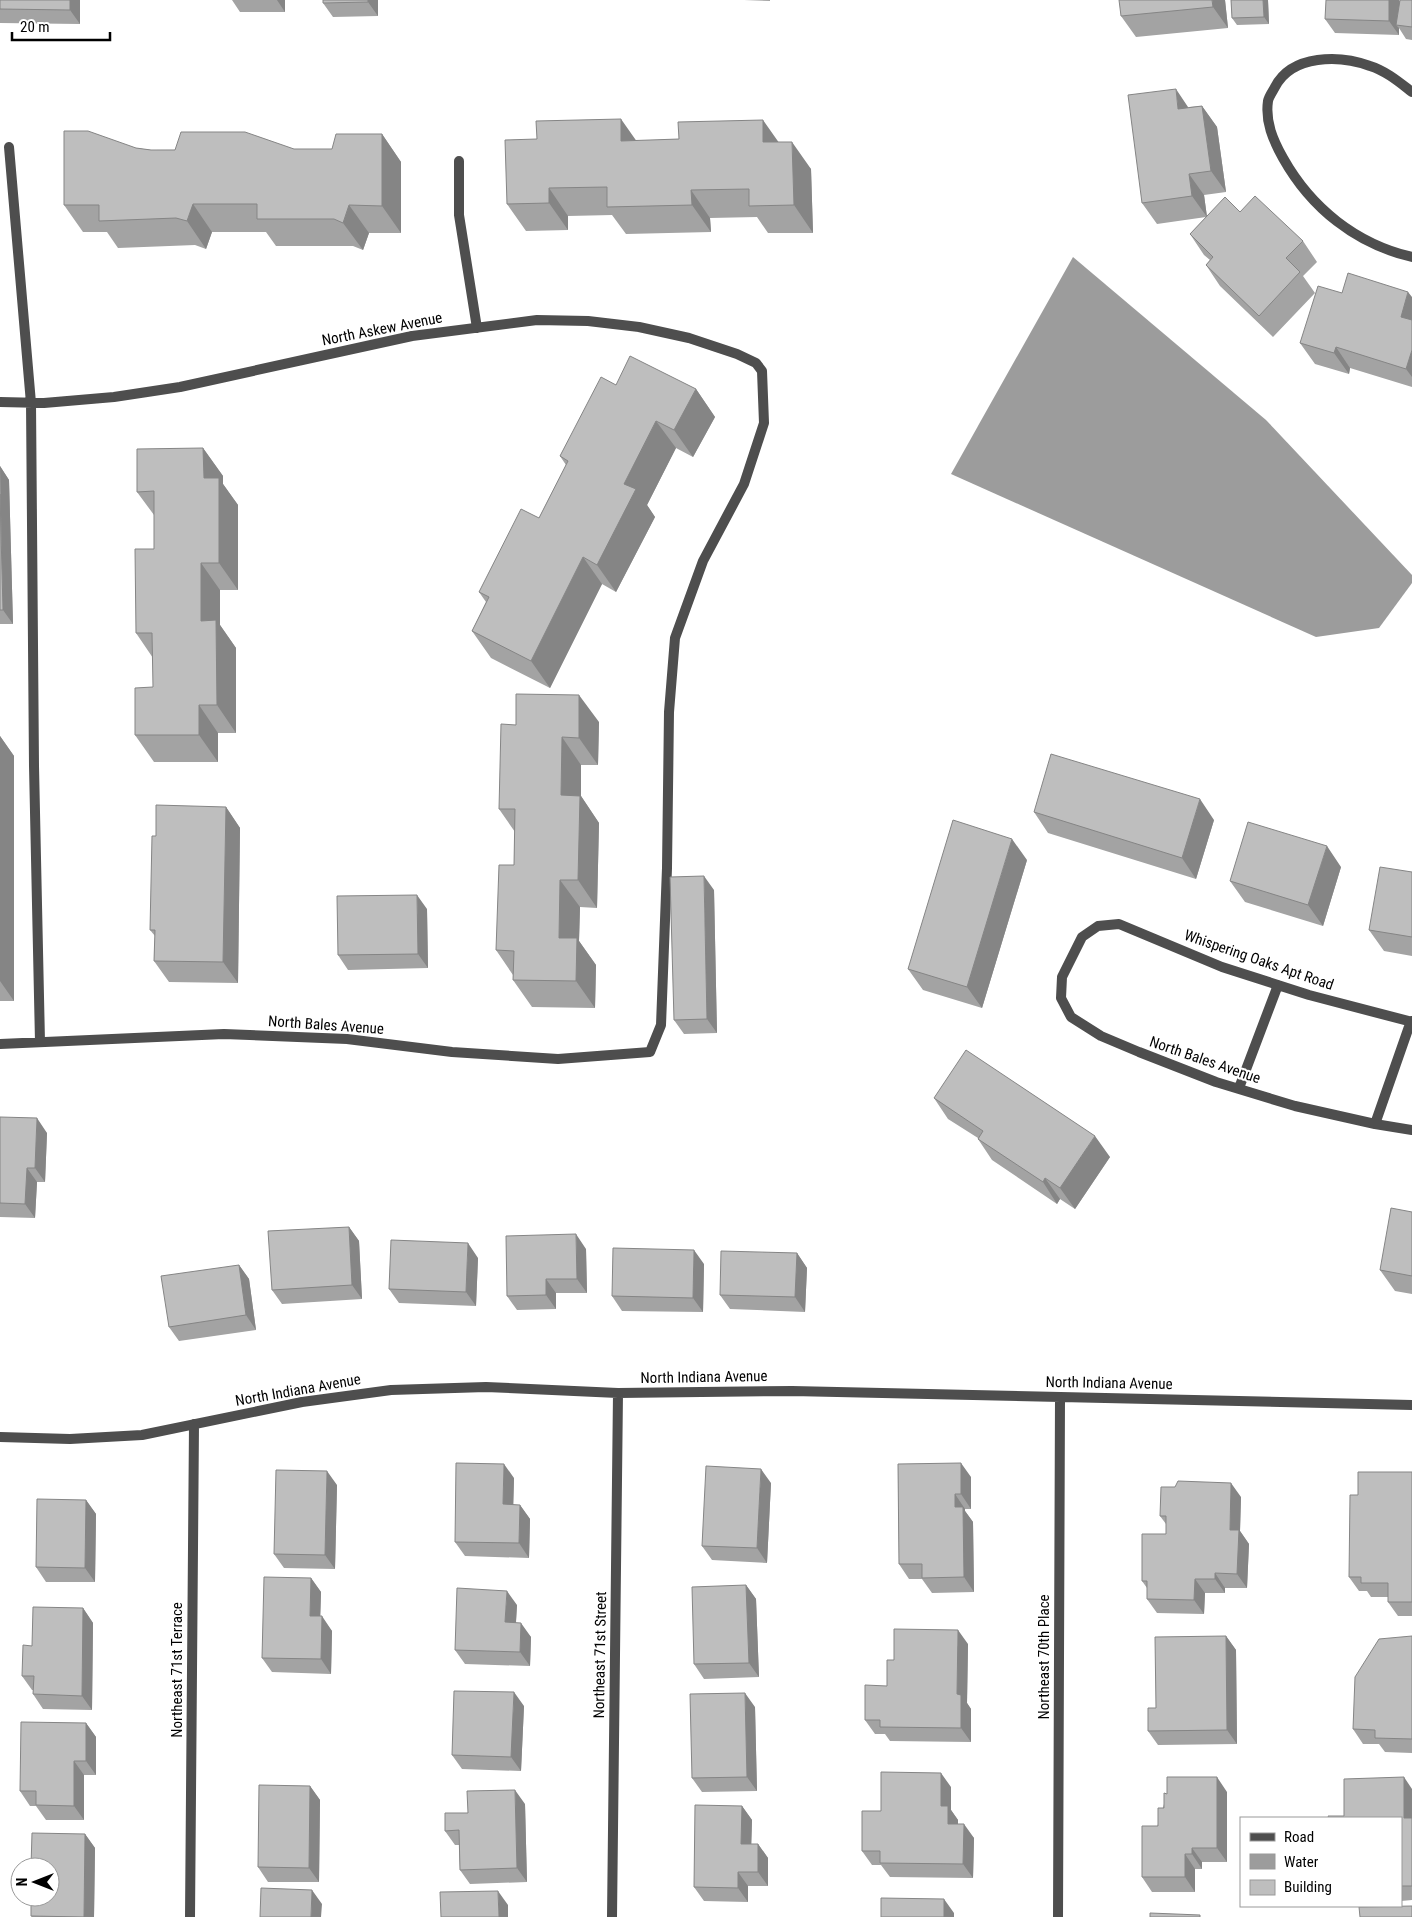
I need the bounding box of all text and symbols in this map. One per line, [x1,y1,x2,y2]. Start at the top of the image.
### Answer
scale bar [12,10,110,42]
text: 20 m [20,18,50,36]
street label: North Askew Avenue [320,308,444,350]
street label: Whispering Oaks Apt Road [1182,926,1336,994]
street label: North Bales Avenue [267,1012,385,1038]
street label: North Bales Avenue [1147,1033,1263,1087]
street label: North Indiana Avenue [640,1367,768,1387]
street label: North Indiana Avenue [234,1370,362,1410]
street label: North Indiana Avenue [1045,1373,1173,1393]
street label: Northeast 71st Street [590,1591,610,1719]
street label: Northeast 70th Place [1035,1594,1053,1720]
street label: Northeast 71st Terrace [168,1602,186,1738]
legend [1240,1817,1402,1907]
text: Road [1284,1828,1314,1846]
text: Water [1284,1853,1319,1871]
north arrow [10,1857,60,1907]
text: N [14,1878,30,1886]
text: Building [1284,1878,1332,1896]

